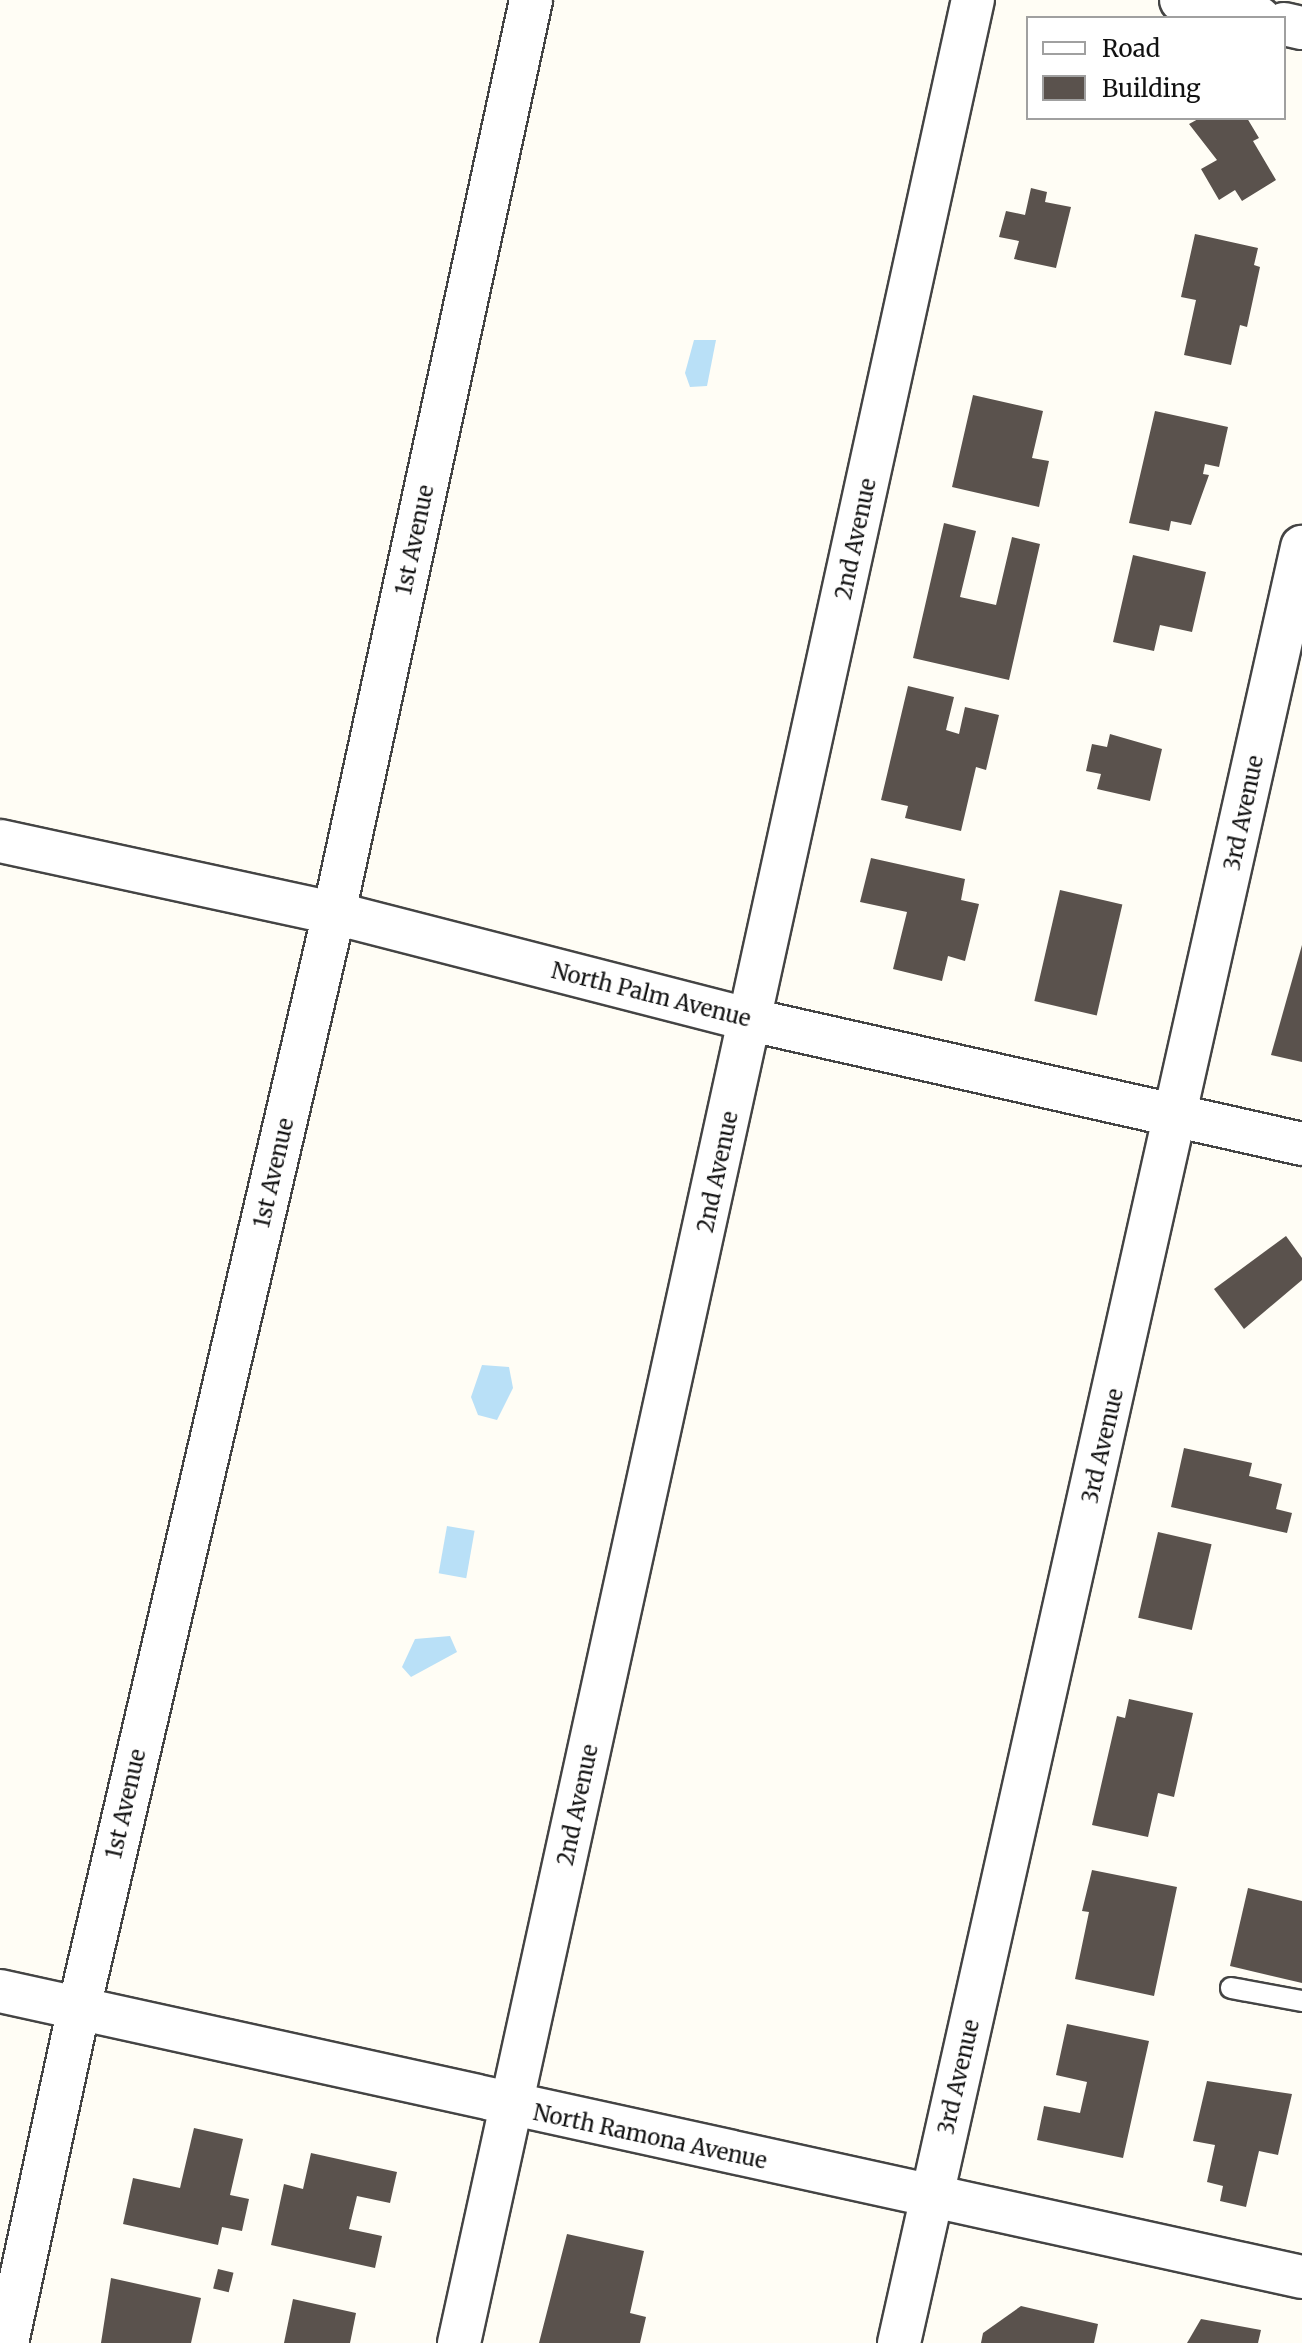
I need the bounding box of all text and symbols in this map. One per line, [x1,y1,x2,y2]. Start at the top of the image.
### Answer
legend [1026,16,1286,120]
text: Road [1102,33,1160,64]
text: Building [1102,73,1201,104]
street label: 2nd Avenue [830,476,882,602]
street label: 1st Avenue [390,483,440,597]
street label: 3rd Avenue [1219,753,1269,873]
street label: North Palm Avenue [549,957,753,1033]
street label: 2nd Avenue [692,1109,744,1235]
street label: 1st Avenue [249,1116,299,1230]
street label: 3rd Avenue [1077,1386,1129,1506]
street label: 2nd Avenue [552,1742,604,1868]
street label: 1st Avenue [101,1747,151,1861]
street label: 3rd Avenue [933,2017,985,2137]
street label: North Ramona Avenue [531,2099,769,2175]

